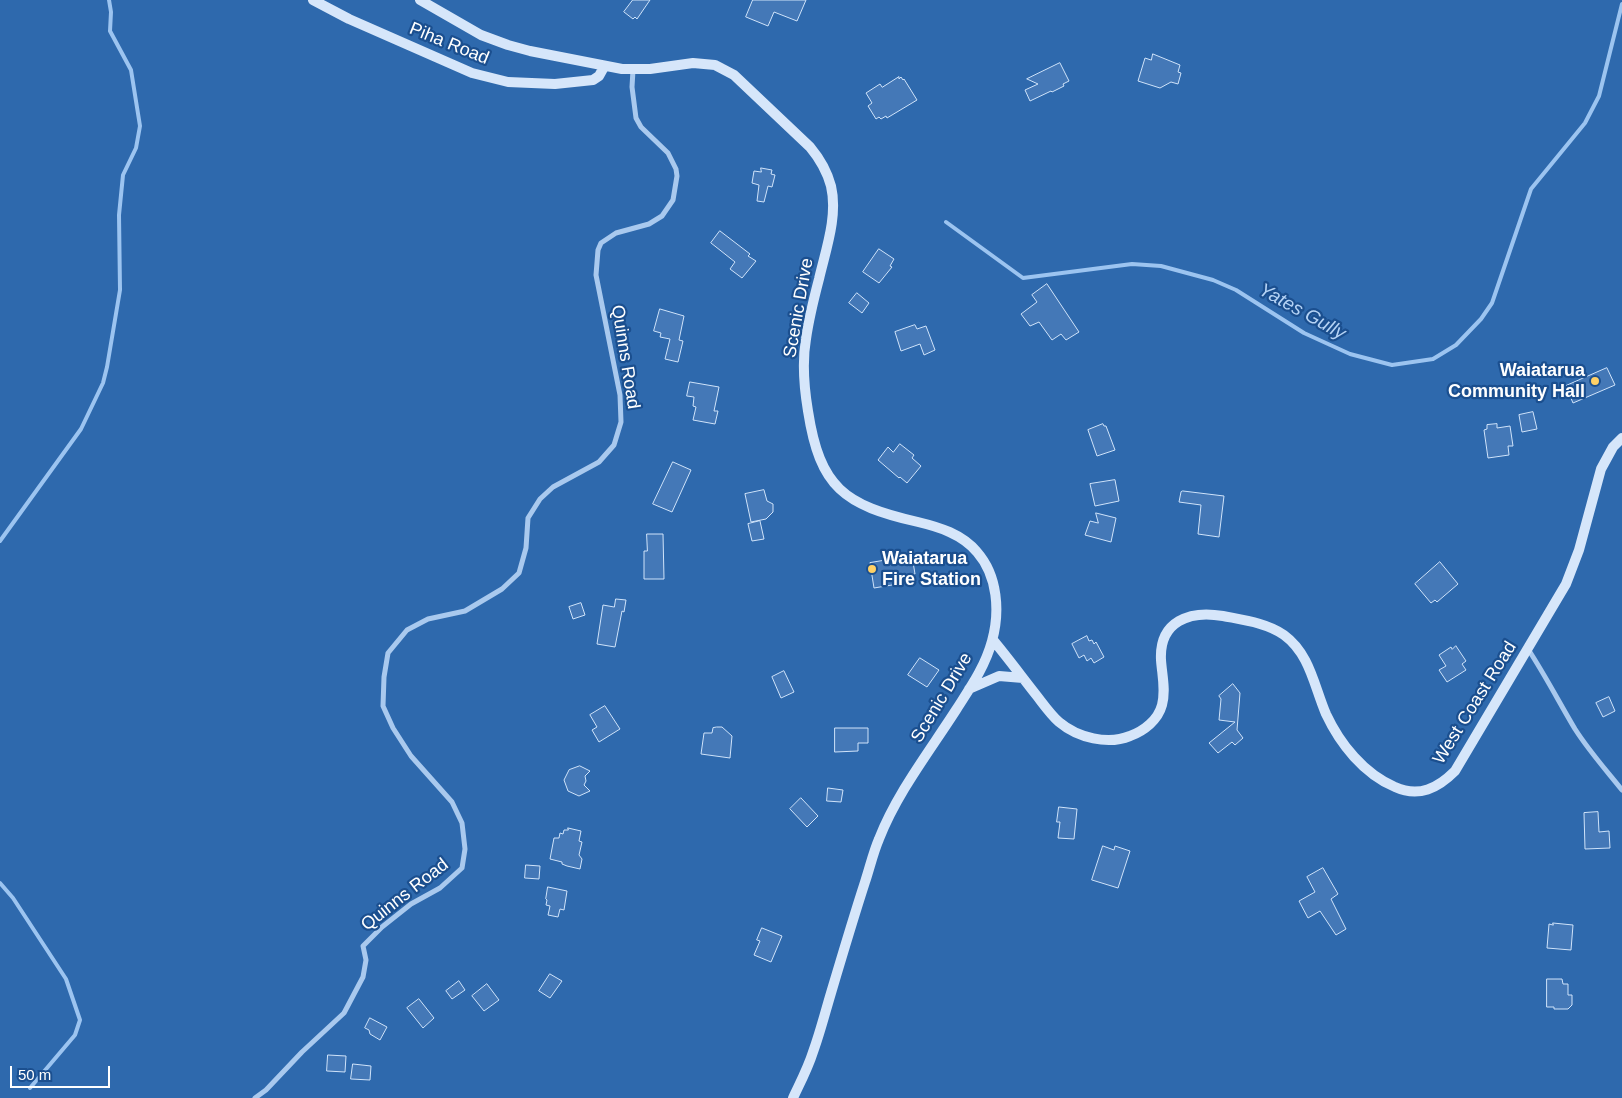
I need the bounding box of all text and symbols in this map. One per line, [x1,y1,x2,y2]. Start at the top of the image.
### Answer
street label: Piha Road [406,18,492,70]
street label: Scenic Drive [780,256,818,360]
water label: Yates Gully [1255,279,1349,345]
street label: Quinns Road [606,303,644,411]
place label: Waiatarua Community Hall [1448,360,1585,402]
marker: Waiatarua Community Hall [1589,375,1601,387]
place label: Waiatarua Fire Station [882,548,981,590]
marker: Waiatarua Fire Station [866,563,878,575]
street label: West Coast Road [1429,638,1521,768]
street label: Scenic Drive [907,649,977,747]
street label: Quinns Road [357,854,453,936]
scale bar [12,1056,112,1088]
text: 50 m [18,1066,51,1083]

